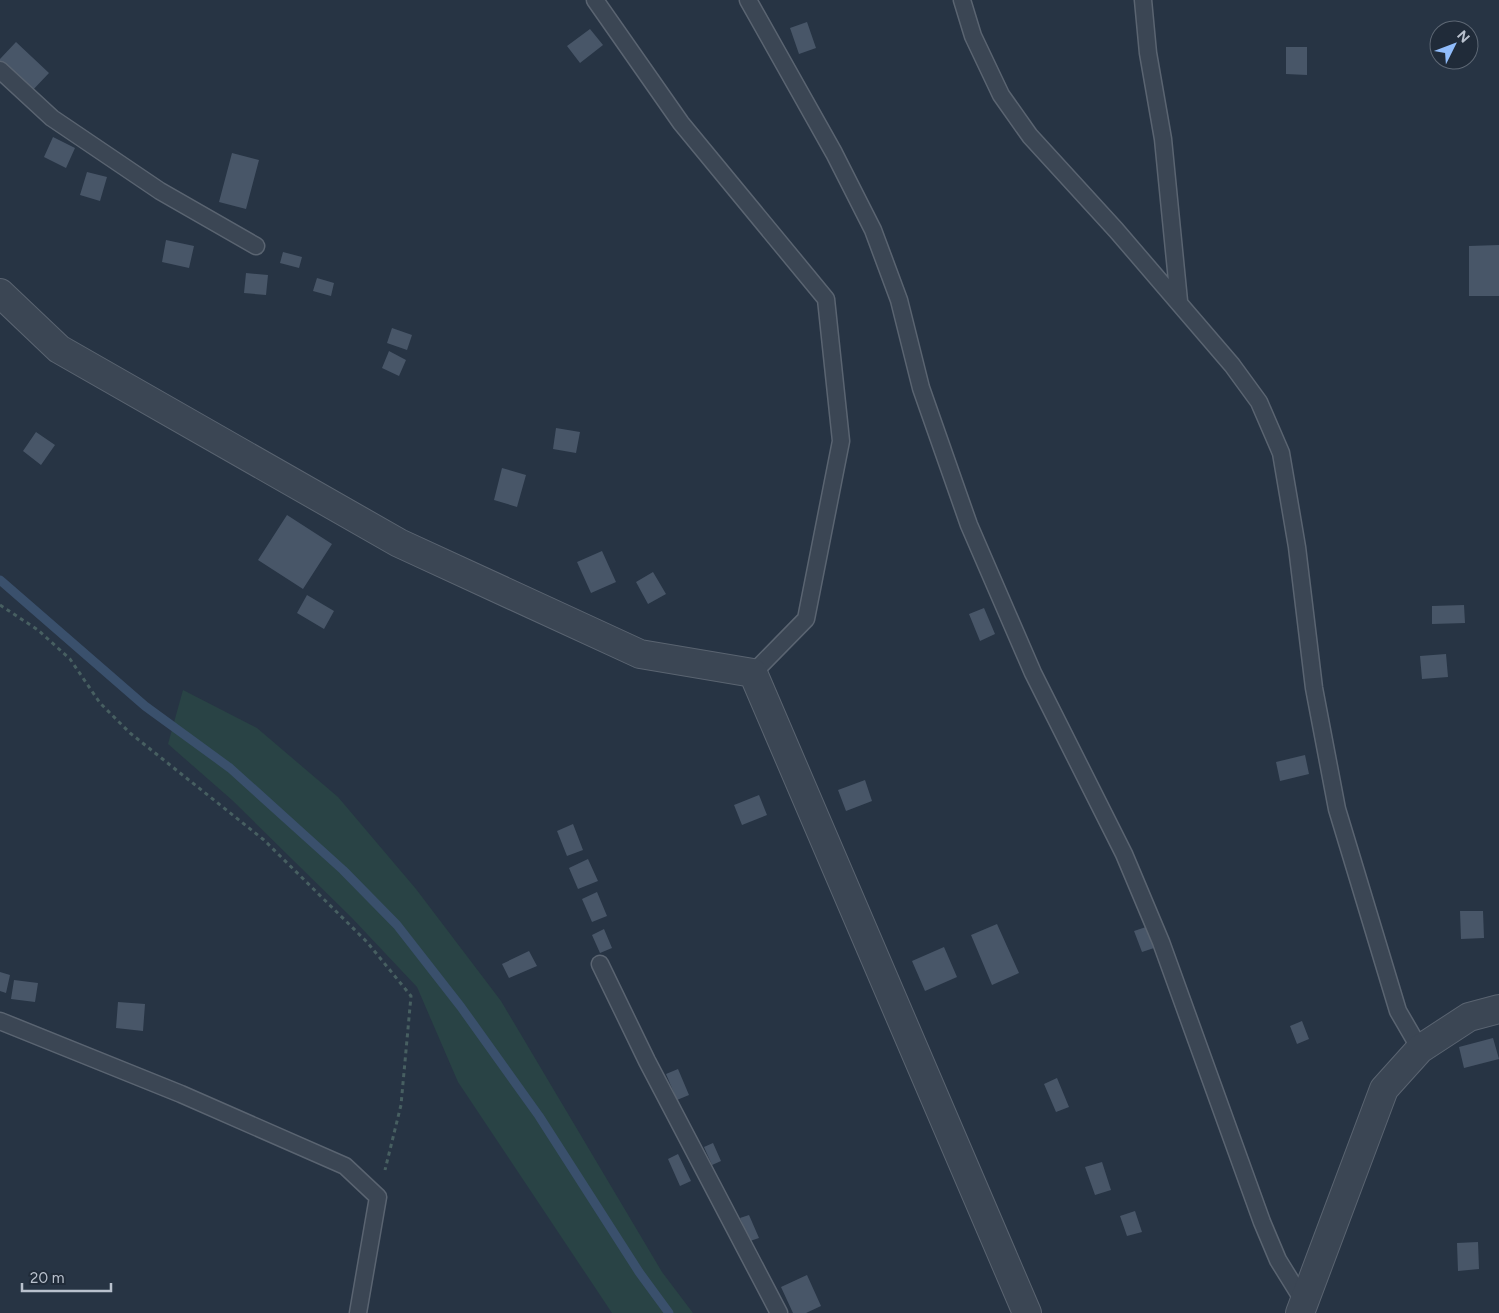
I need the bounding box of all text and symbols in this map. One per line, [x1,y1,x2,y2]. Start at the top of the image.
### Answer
north arrow [1429,20,1479,70]
text: N [1453,27,1473,46]
scale bar [22,1260,111,1292]
text: 20 m [30,1269,64,1287]

